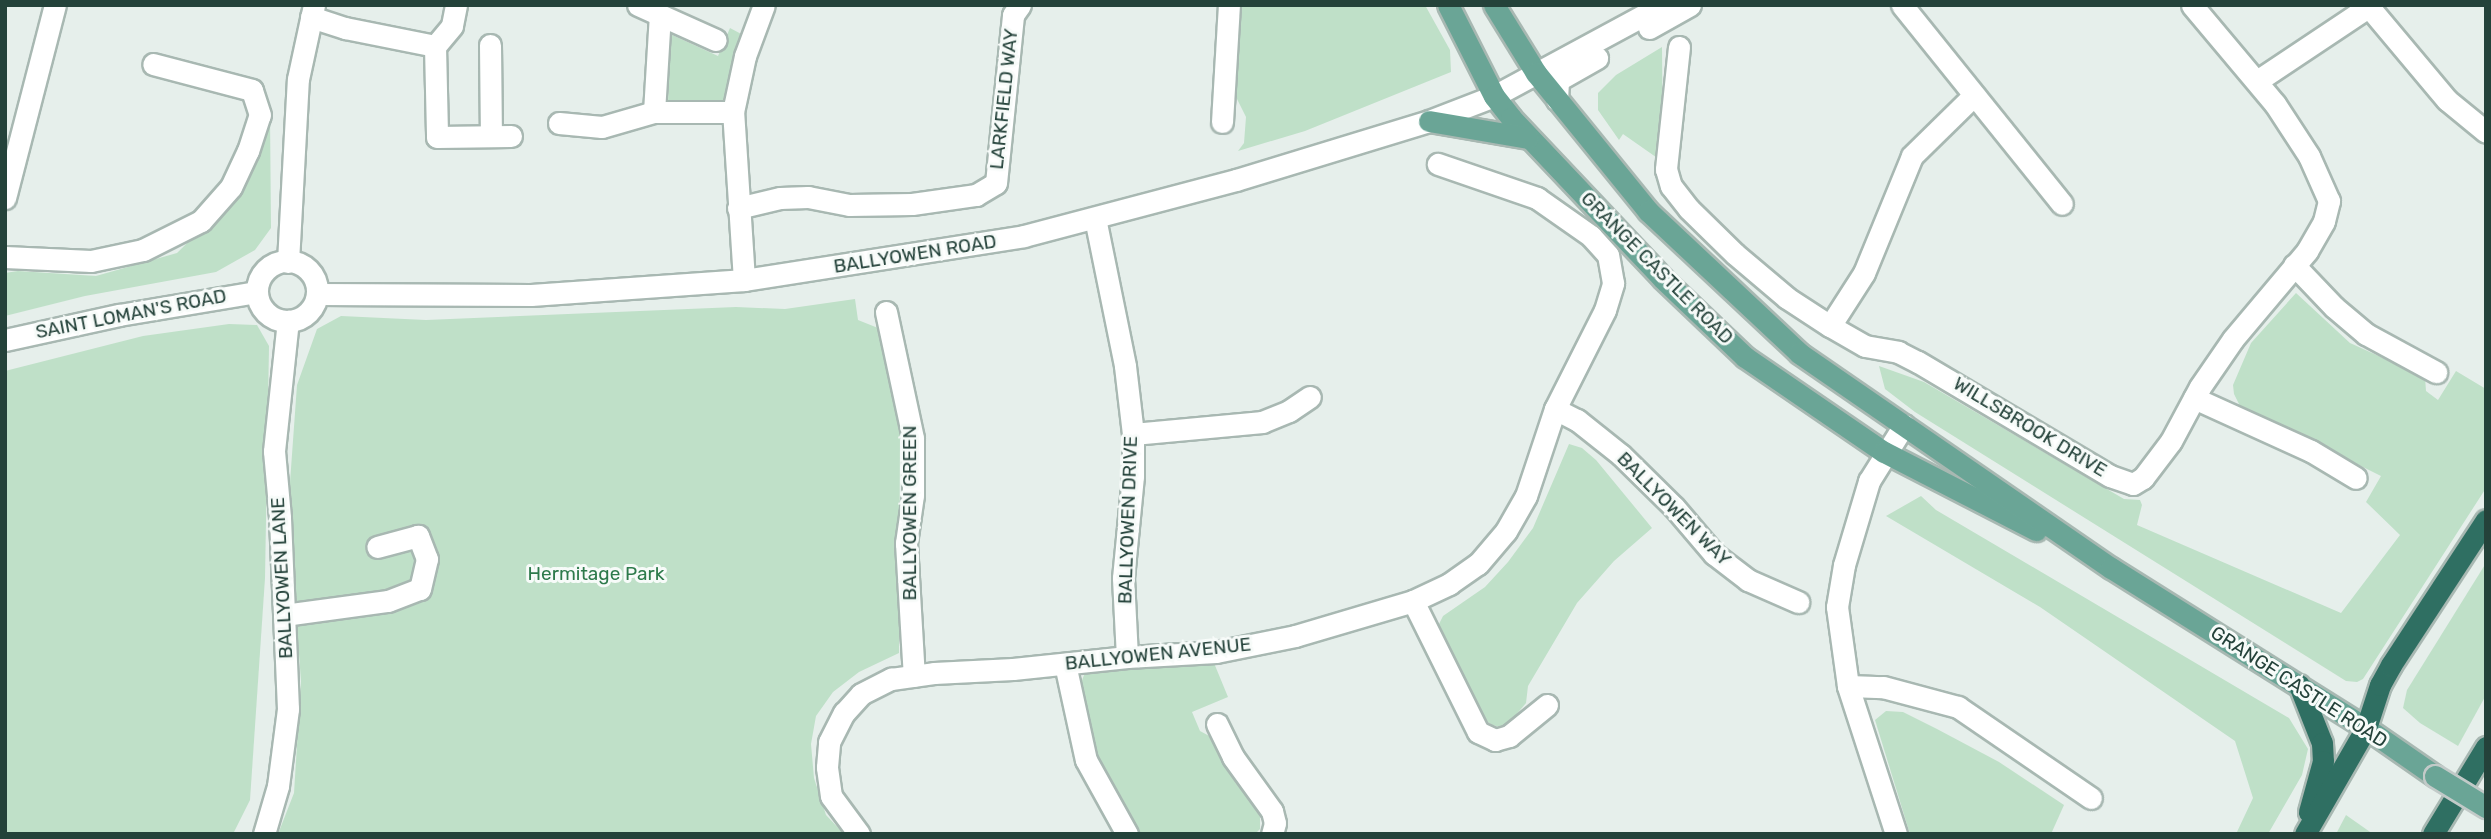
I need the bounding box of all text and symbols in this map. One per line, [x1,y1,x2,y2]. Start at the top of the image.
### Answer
street label: LARKFIELD WAY [985,27,1023,171]
street label: GRANGE CASTLE ROAD [1576,187,1738,349]
street label: BALLYOWEN ROAD [832,230,998,278]
street label: SAINT LOMAN'S ROAD [33,284,229,344]
street label: WILLSBROOK DRIVE [1949,372,2111,482]
street label: BALLYOWEN GREEN [899,425,921,601]
street label: BALLYOWEN DRIVE [1114,435,1142,605]
street label: BALLYOWEN WAY [1612,447,1736,571]
street label: BALLYOWEN LANE [266,497,298,659]
park label: Hermitage Park [528,563,664,585]
street label: GRANGE CASTLE ROAD [2206,621,2392,753]
street label: BALLYOWEN AVENUE [1064,633,1252,675]

